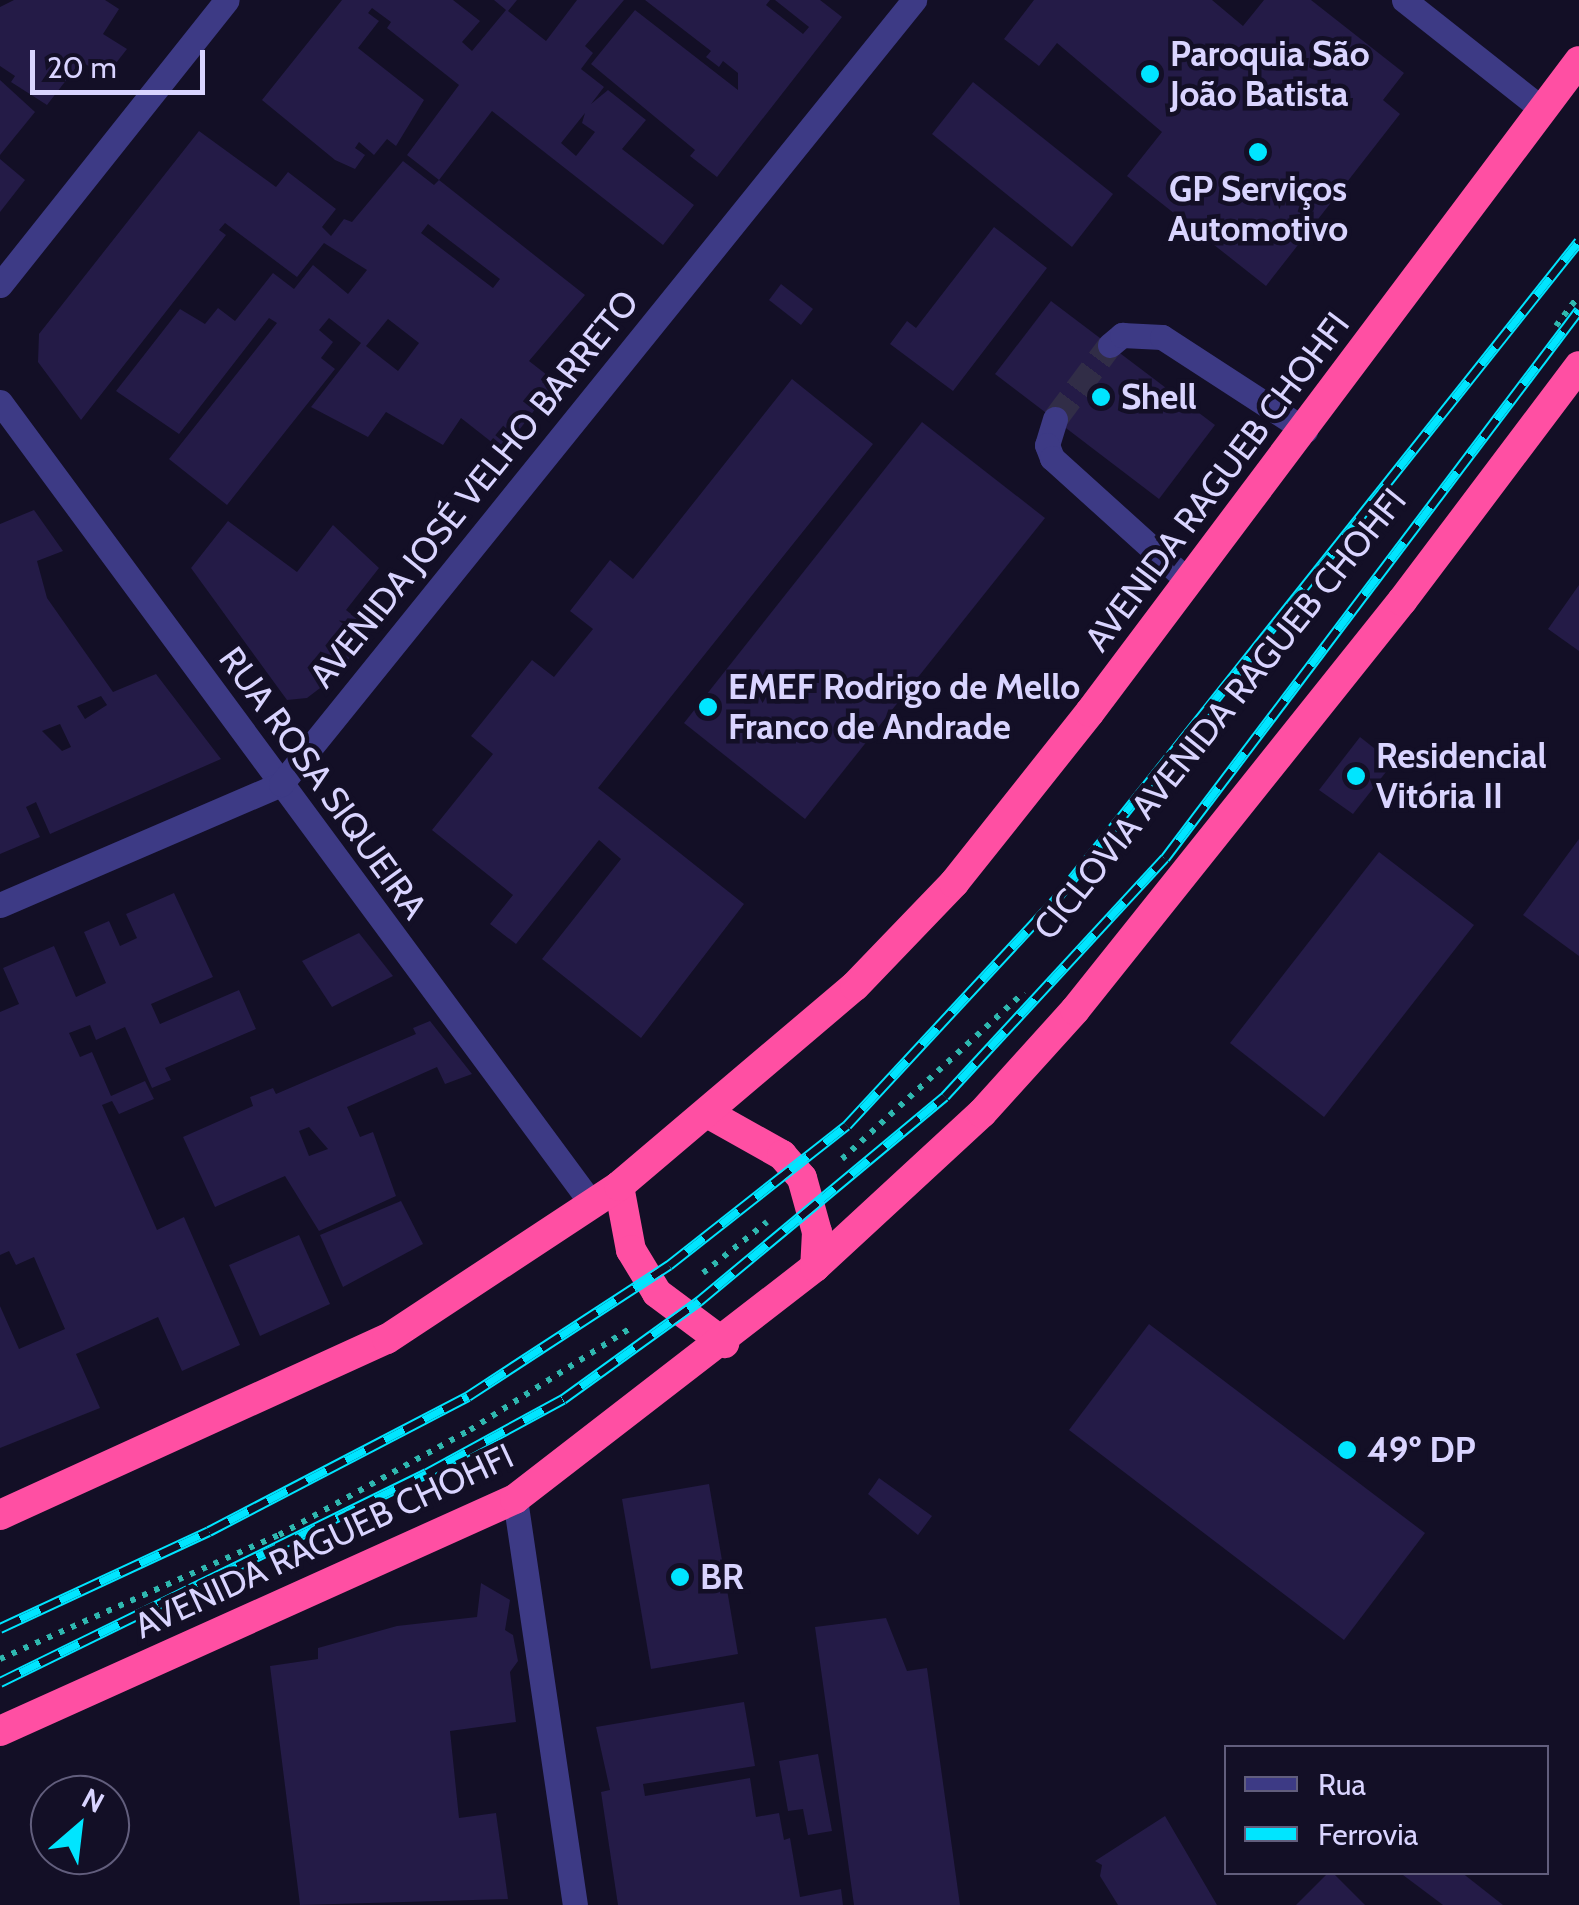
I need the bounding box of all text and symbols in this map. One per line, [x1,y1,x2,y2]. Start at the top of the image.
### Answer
scale bar [35,30,210,92]
place label: Paroquia São João Batista [1170,33,1370,115]
text: 20 m [47,49,117,86]
marker: Paroquia São João Batista [1139,63,1161,85]
marker: GP Serviços Automotivo [1247,141,1269,163]
place label: GP Serviços Automotivo [1168,168,1348,250]
street label: AVENIDA JOSÉ VELHO BARRETO [301,282,647,696]
street label: AVENIDA RAGUEB CHOHFI [1076,304,1358,660]
place label: Shell [1121,376,1197,418]
marker: Shell [1090,386,1112,408]
street label: CICLOVIA AVENIDA RAGUEB CHOHFI [1025,480,1415,948]
street label: RUA ROSA SIQUEIRA [210,639,436,927]
place label: EMEF Rodrigo de Mello Franco de Andrade [728,666,1080,748]
marker: EMEF Rodrigo de Mello Franco de Andrade [697,696,719,718]
place label: Residencial Vitória II [1376,735,1547,817]
marker: Residencial Vitória II [1345,765,1367,787]
place label: 49º DP [1367,1429,1476,1471]
street label: AVENIDA RAGUEB CHOHFI [128,1435,520,1647]
marker: 49º DP [1336,1439,1358,1461]
place label: BR [700,1556,744,1598]
marker: BR [669,1566,691,1588]
legend [1224,1745,1549,1875]
text: Rua [1318,1766,1366,1803]
north arrow [30,1775,130,1875]
text: N [76,1781,110,1820]
text: Ferrovia [1318,1816,1418,1853]

